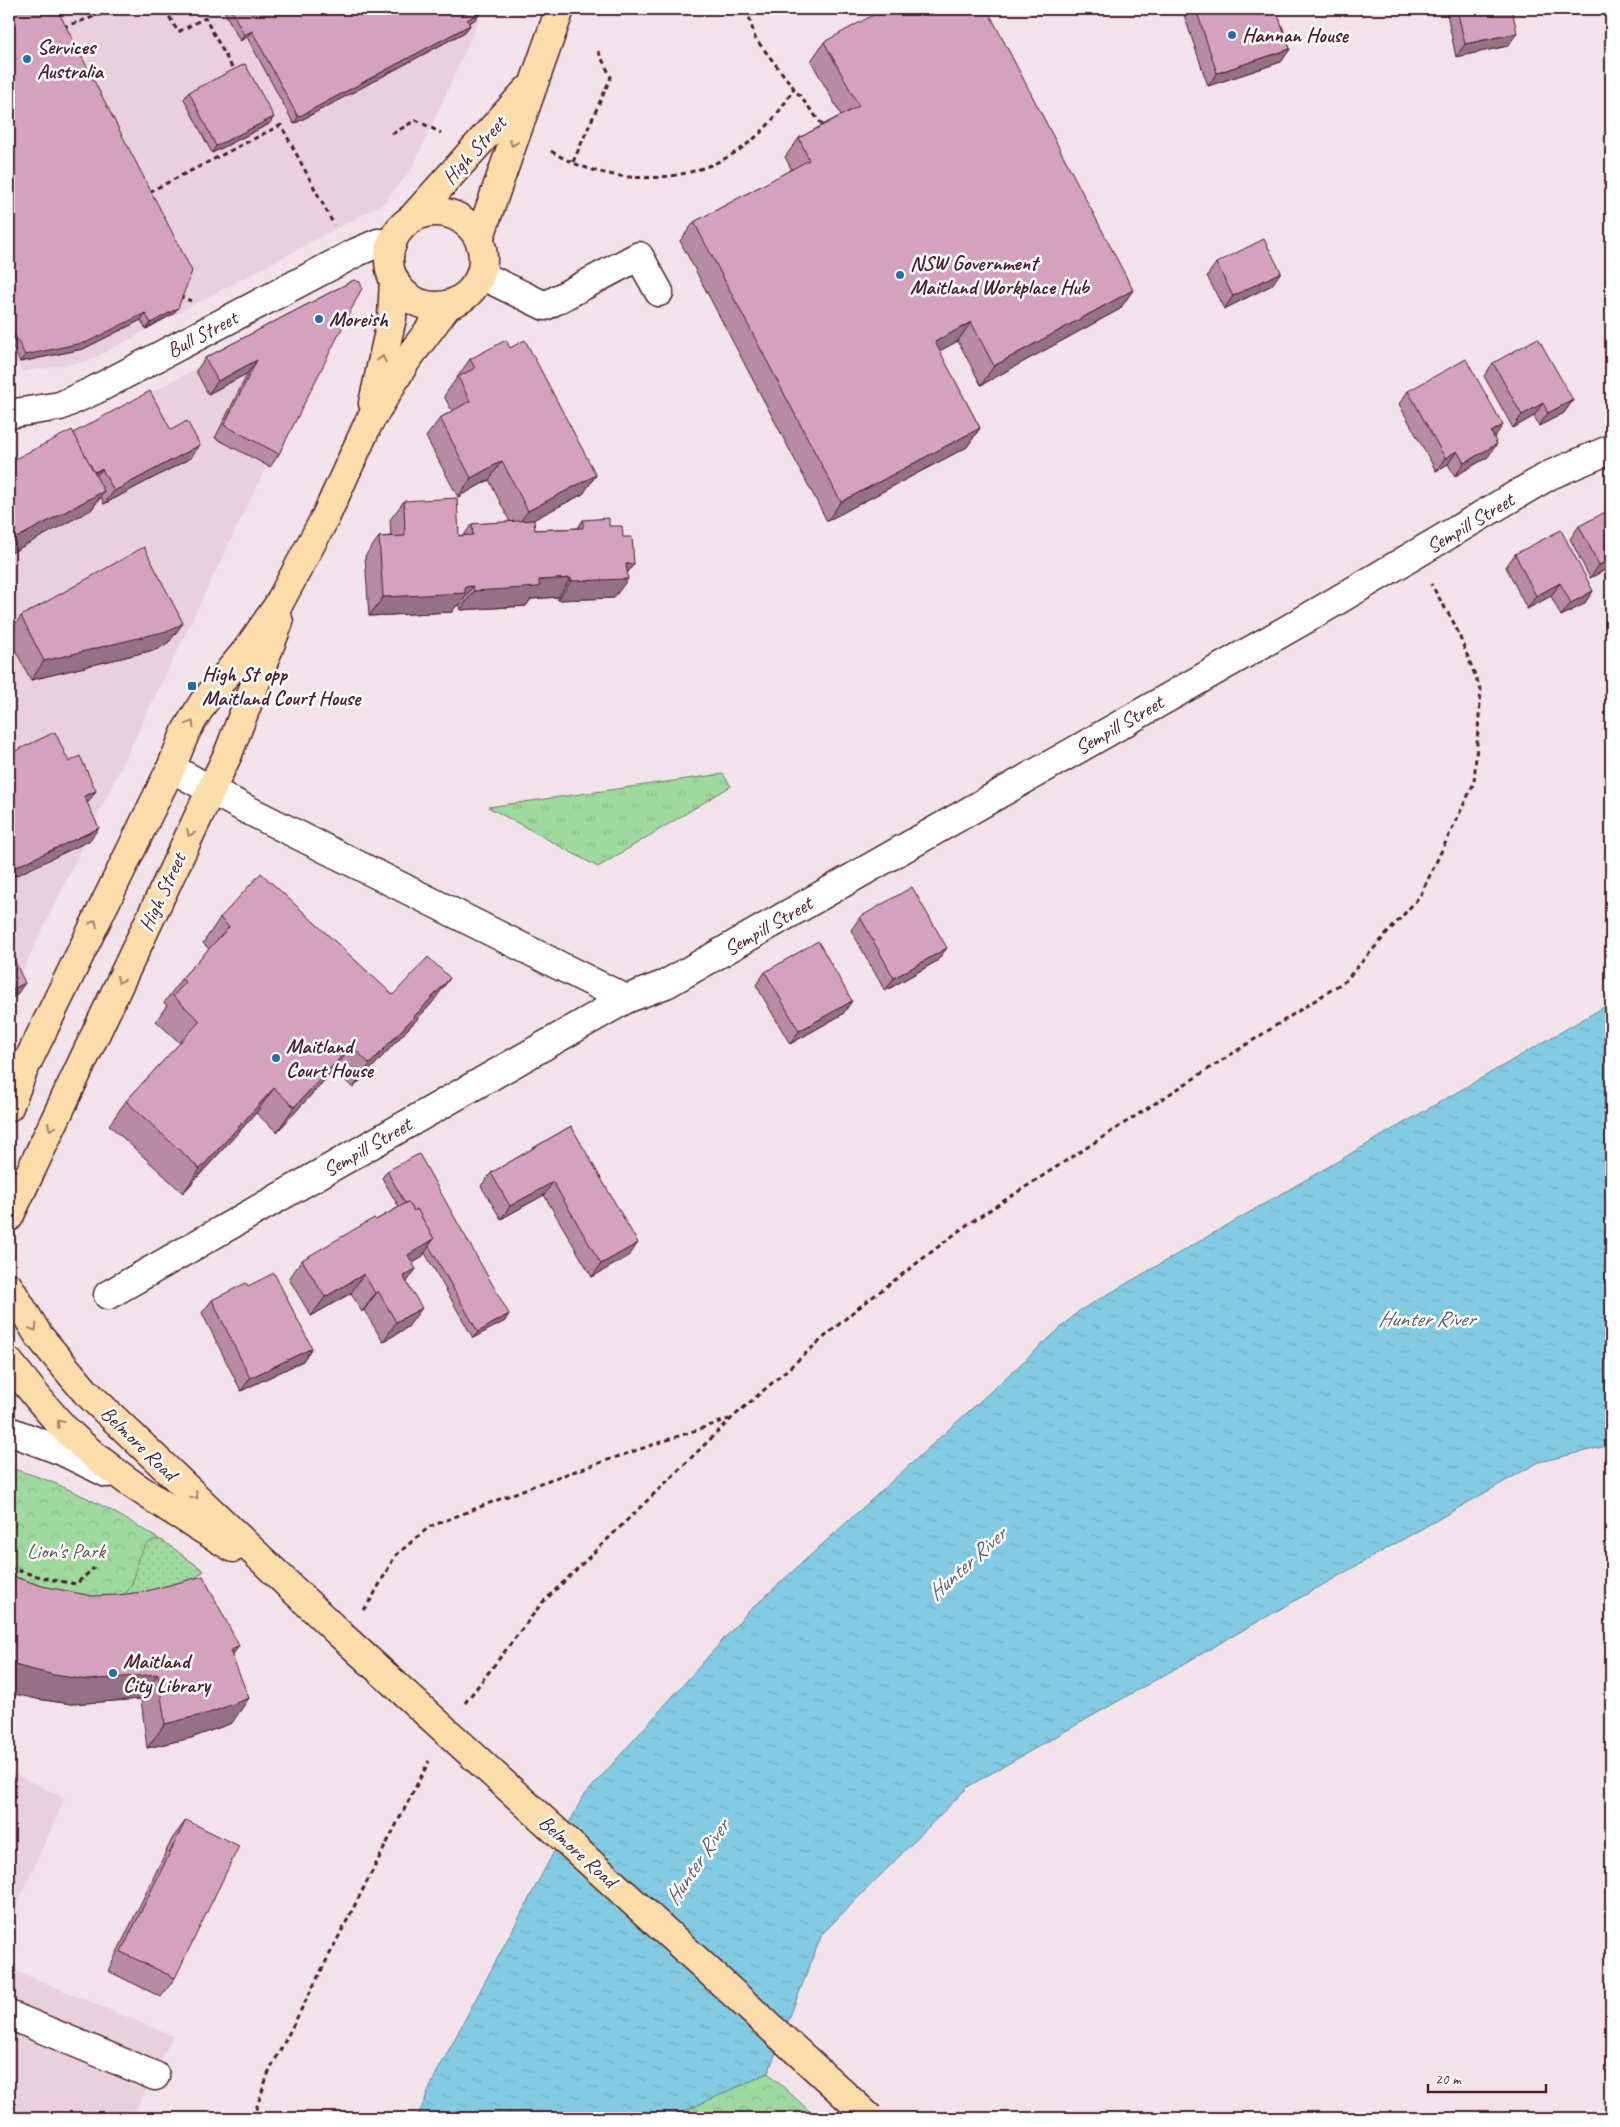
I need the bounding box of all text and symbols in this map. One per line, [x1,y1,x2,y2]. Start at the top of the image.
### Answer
place label: Hannan House [1242,22,1350,48]
marker: Hannan House [1226,29,1238,41]
place label: Services Australia [37,34,105,84]
marker: Services Australia [21,53,33,65]
street label: High Street [436,109,513,190]
one-way arrow [509,139,519,147]
place label: NSW Government Maitland Workplace Hub [910,250,1091,300]
marker: NSW Government Maitland Workplace Hub [894,269,906,281]
street label: Bull Street [162,304,244,363]
place label: Moreish [329,306,389,332]
marker: Moreish [313,313,325,325]
one-way arrow [376,355,387,364]
street label: Sempill Street [1421,486,1520,559]
place label: High St opp Maitland Court House [202,661,362,711]
marker: High St opp Maitland Court House [186,680,198,692]
street label: Sempill Street [1070,688,1170,761]
one-way arrow [185,720,194,729]
one-way arrow [186,828,196,837]
street label: High Street [133,847,192,935]
street label: Sempill Street [719,889,819,962]
one-way arrow [88,919,99,928]
one-way arrow [116,975,127,984]
place label: Maitland Court House [286,1033,375,1083]
marker: Maitland Court House [270,1052,282,1064]
street label: Sempill Street [318,1110,418,1183]
one-way arrow [47,1122,57,1131]
water label: Hunter River [1378,1305,1477,1333]
one-way arrow [28,1323,38,1332]
street label: Belmore Road [95,1400,185,1488]
one-way arrow [57,1420,66,1429]
one-way arrow [189,1490,198,1499]
water label: Hunter River [921,1519,1014,1606]
park label: Lion's Park [27,1538,106,1564]
place label: Maitland City Library [123,1648,213,1699]
marker: Maitland City Library [107,1667,119,1679]
street label: Belmore Road [533,1809,625,1895]
water label: Hunter River [658,1812,737,1910]
scale bar [1428,2062,1545,2094]
text: 20 m [1435,2070,1462,2089]

